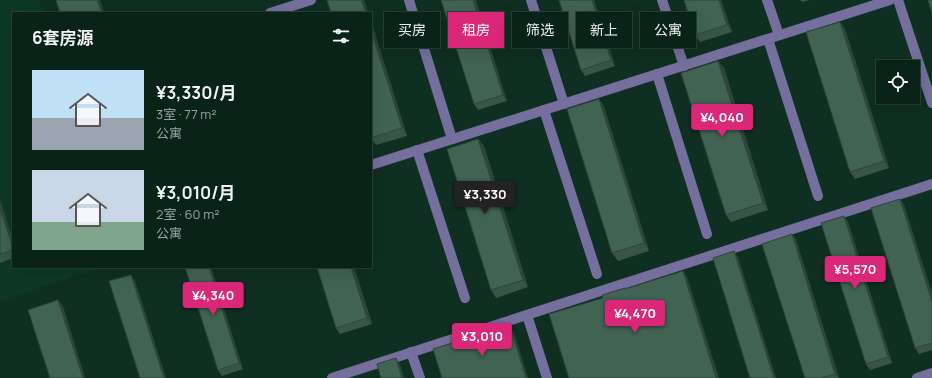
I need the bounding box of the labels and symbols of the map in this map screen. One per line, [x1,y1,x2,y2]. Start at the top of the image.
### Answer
pin: ¥4,040 [689,104,755,138]
pin: ¥3,330 [452,181,518,215]
pin: ¥5,570 [822,256,888,290]
pin: ¥4,340 [180,282,246,316]
pin: ¥4,470 [602,300,668,334]
pin: ¥3,010 [449,323,515,357]

